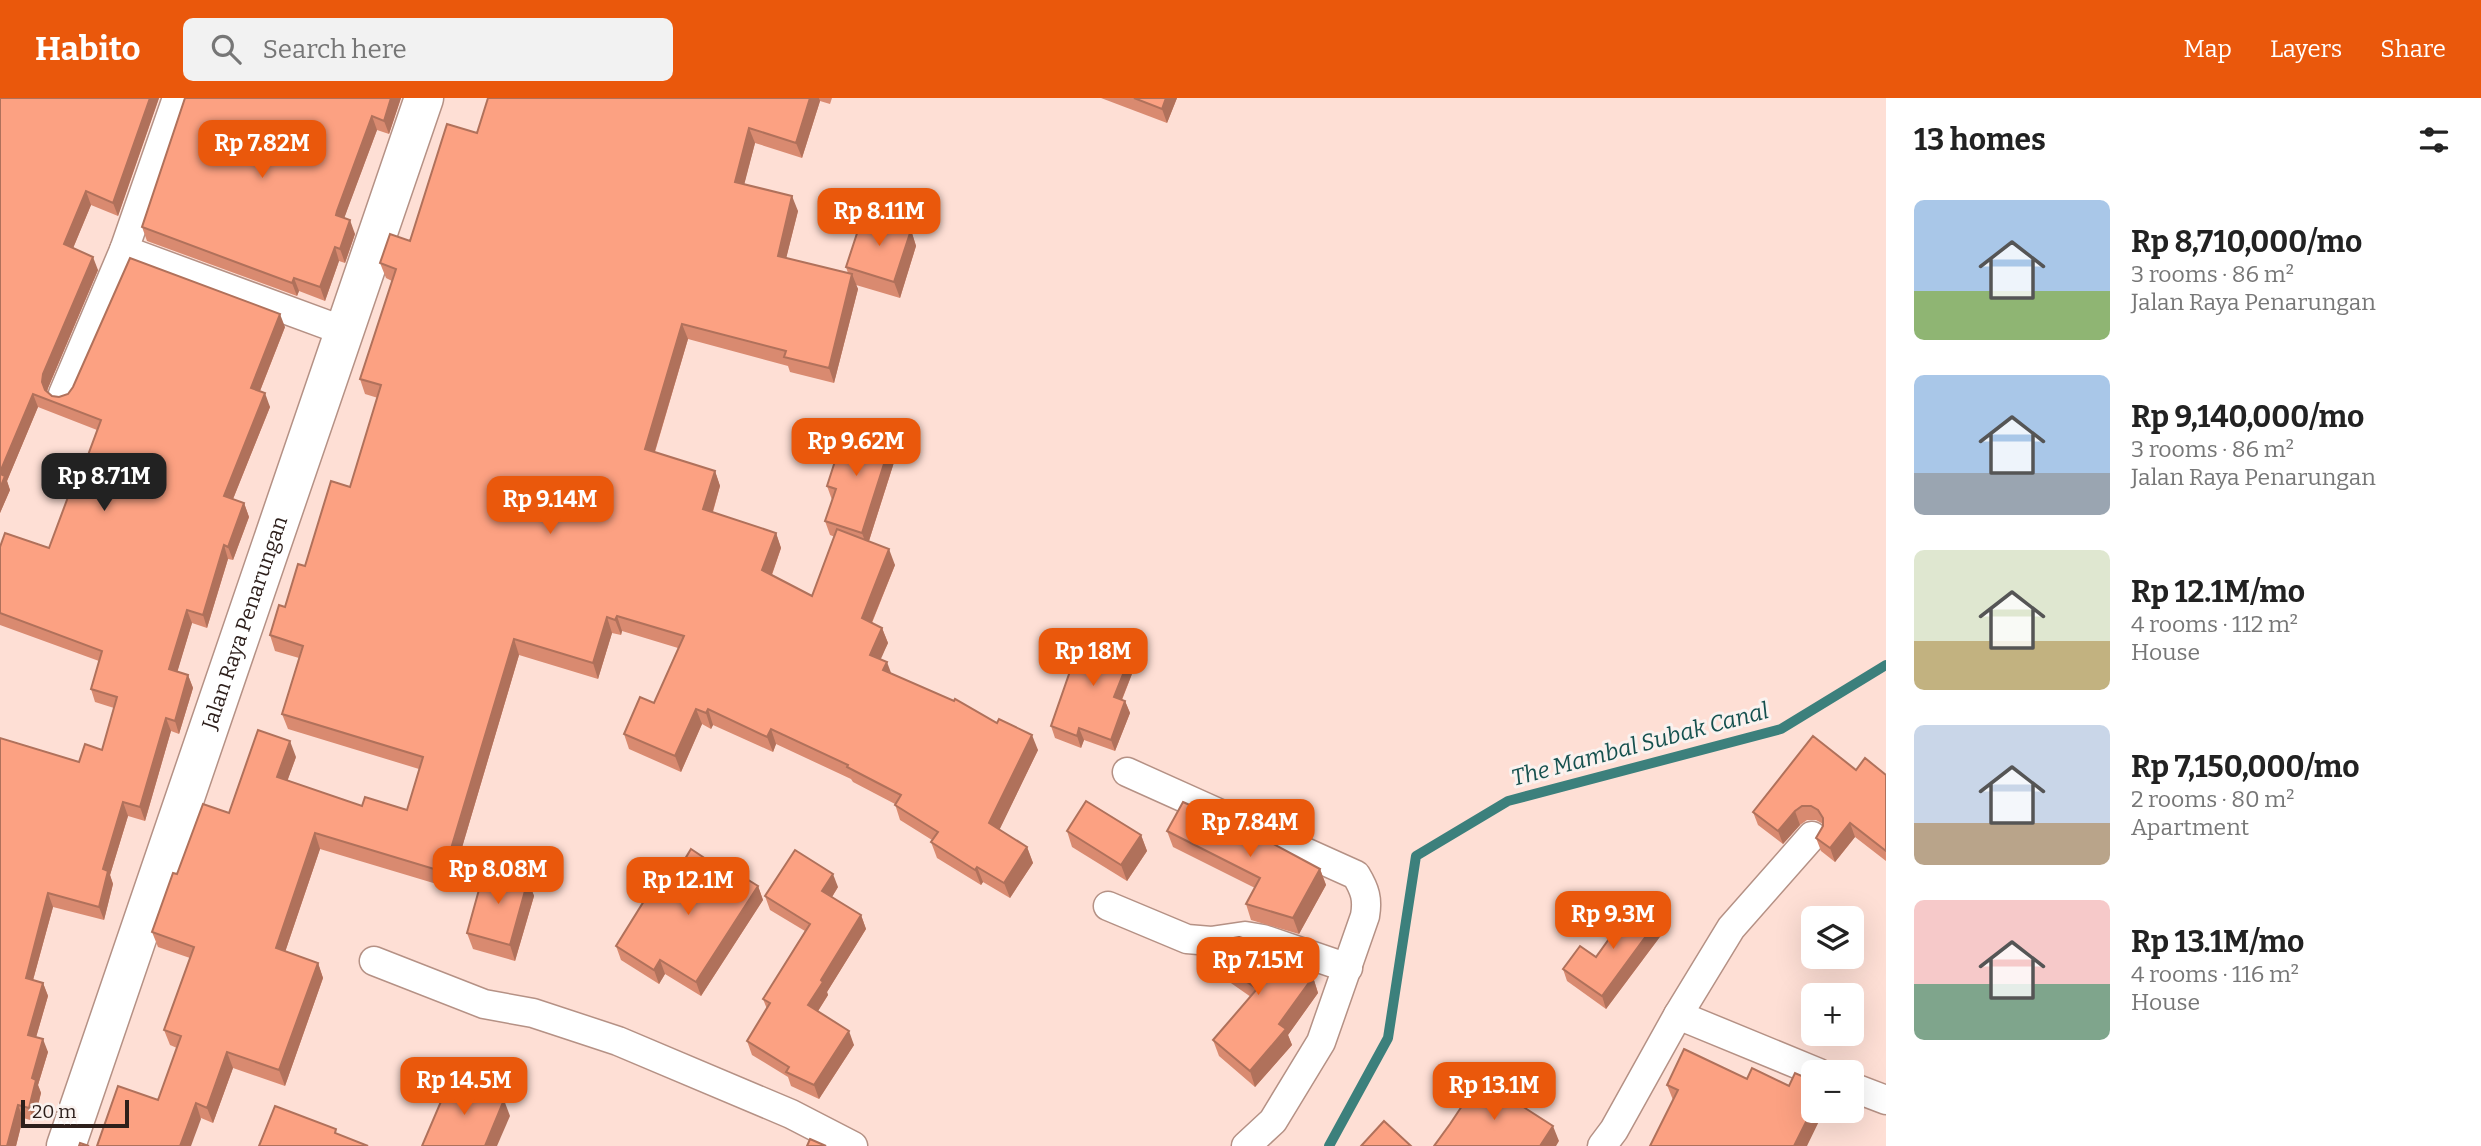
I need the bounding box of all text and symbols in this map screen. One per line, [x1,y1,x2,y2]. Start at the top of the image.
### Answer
search box [183,18,673,81]
text: Habito [35,29,141,69]
icon: search [207,30,245,68]
text: Search here [263,34,407,65]
text: Map [2184,35,2232,63]
text: Layers [2270,35,2342,63]
text: Share [2380,35,2446,63]
pin: Rp 7.82M [190,120,334,180]
icon: filters [2415,121,2453,159]
text: 13 homes [1914,122,2046,158]
text: Rp 7.82M [214,129,310,157]
pin: Rp 8.11M [807,188,951,248]
text: Rp 8.11M [833,197,925,225]
text: Rp 8,710,000/mo [2131,224,2362,260]
icon: home [1970,228,2054,312]
text: 3 rooms · 86 m² [2131,260,2294,288]
text: Jalan Raya Penarungan [2131,288,2376,316]
text: Rp 9,140,000/mo [2131,399,2364,435]
icon: home [1970,403,2054,487]
pin: Rp 9.62M [784,418,928,478]
text: Rp 9.62M [808,427,904,455]
text: 3 rooms · 86 m² [2131,435,2294,463]
pin: Rp 8.71M [32,454,176,513]
text: Rp 8.71M [57,462,151,490]
text: Jalan Raya Penarungan [2131,463,2376,491]
pin: Rp 9.14M [478,476,622,536]
text: Rp 9.14M [503,485,597,513]
street label: Jalan Raya Penarungan [196,513,293,734]
text: Rp 12.1M/mo [2131,574,2305,610]
icon: home [1970,578,2054,662]
text: 4 rooms · 112 m² [2131,610,2298,638]
pin: Rp 18M [1036,628,1150,688]
text: Rp 18M [1055,637,1131,665]
text: House [2131,638,2200,666]
water label: The Mambal Subak Canal [1508,696,1772,792]
text: Rp 7,150,000/mo [2131,749,2360,785]
icon: home [1970,753,2054,837]
text: 2 rooms · 80 m² [2131,785,2294,813]
pin: Rp 7.84M [1178,800,1322,859]
text: Rp 7.84M [1202,808,1298,836]
text: Apartment [2131,813,2249,841]
pin: Rp 8.08M [426,846,570,906]
text: Rp 8.08M [449,855,547,883]
pin: Rp 12.1M [616,858,760,917]
text: Rp 12.1M [642,866,734,894]
pin: Rp 9.3M [1548,892,1678,951]
text: Rp 9.3M [1571,900,1655,928]
map controls [1801,906,1864,1123]
button: layers [1801,906,1864,969]
text: Rp 13.1M/mo [2131,924,2304,960]
icon: home [1970,928,2054,1012]
pin: Rp 7.15M [1186,937,1330,997]
text: Rp 7.15M [1213,946,1303,974]
text: 4 rooms · 116 m² [2131,960,2299,988]
button: + [1801,983,1864,1046]
text: House [2131,988,2200,1016]
pin: Rp 14.5M [392,1058,536,1117]
button: − [1801,1060,1864,1123]
pin: Rp 13.1M [1422,1062,1566,1122]
text: Rp 14.5M [416,1066,512,1094]
text: Rp 13.1M [1449,1071,1539,1099]
scale bar [21,1097,130,1129]
text: 20 m [32,1100,76,1123]

